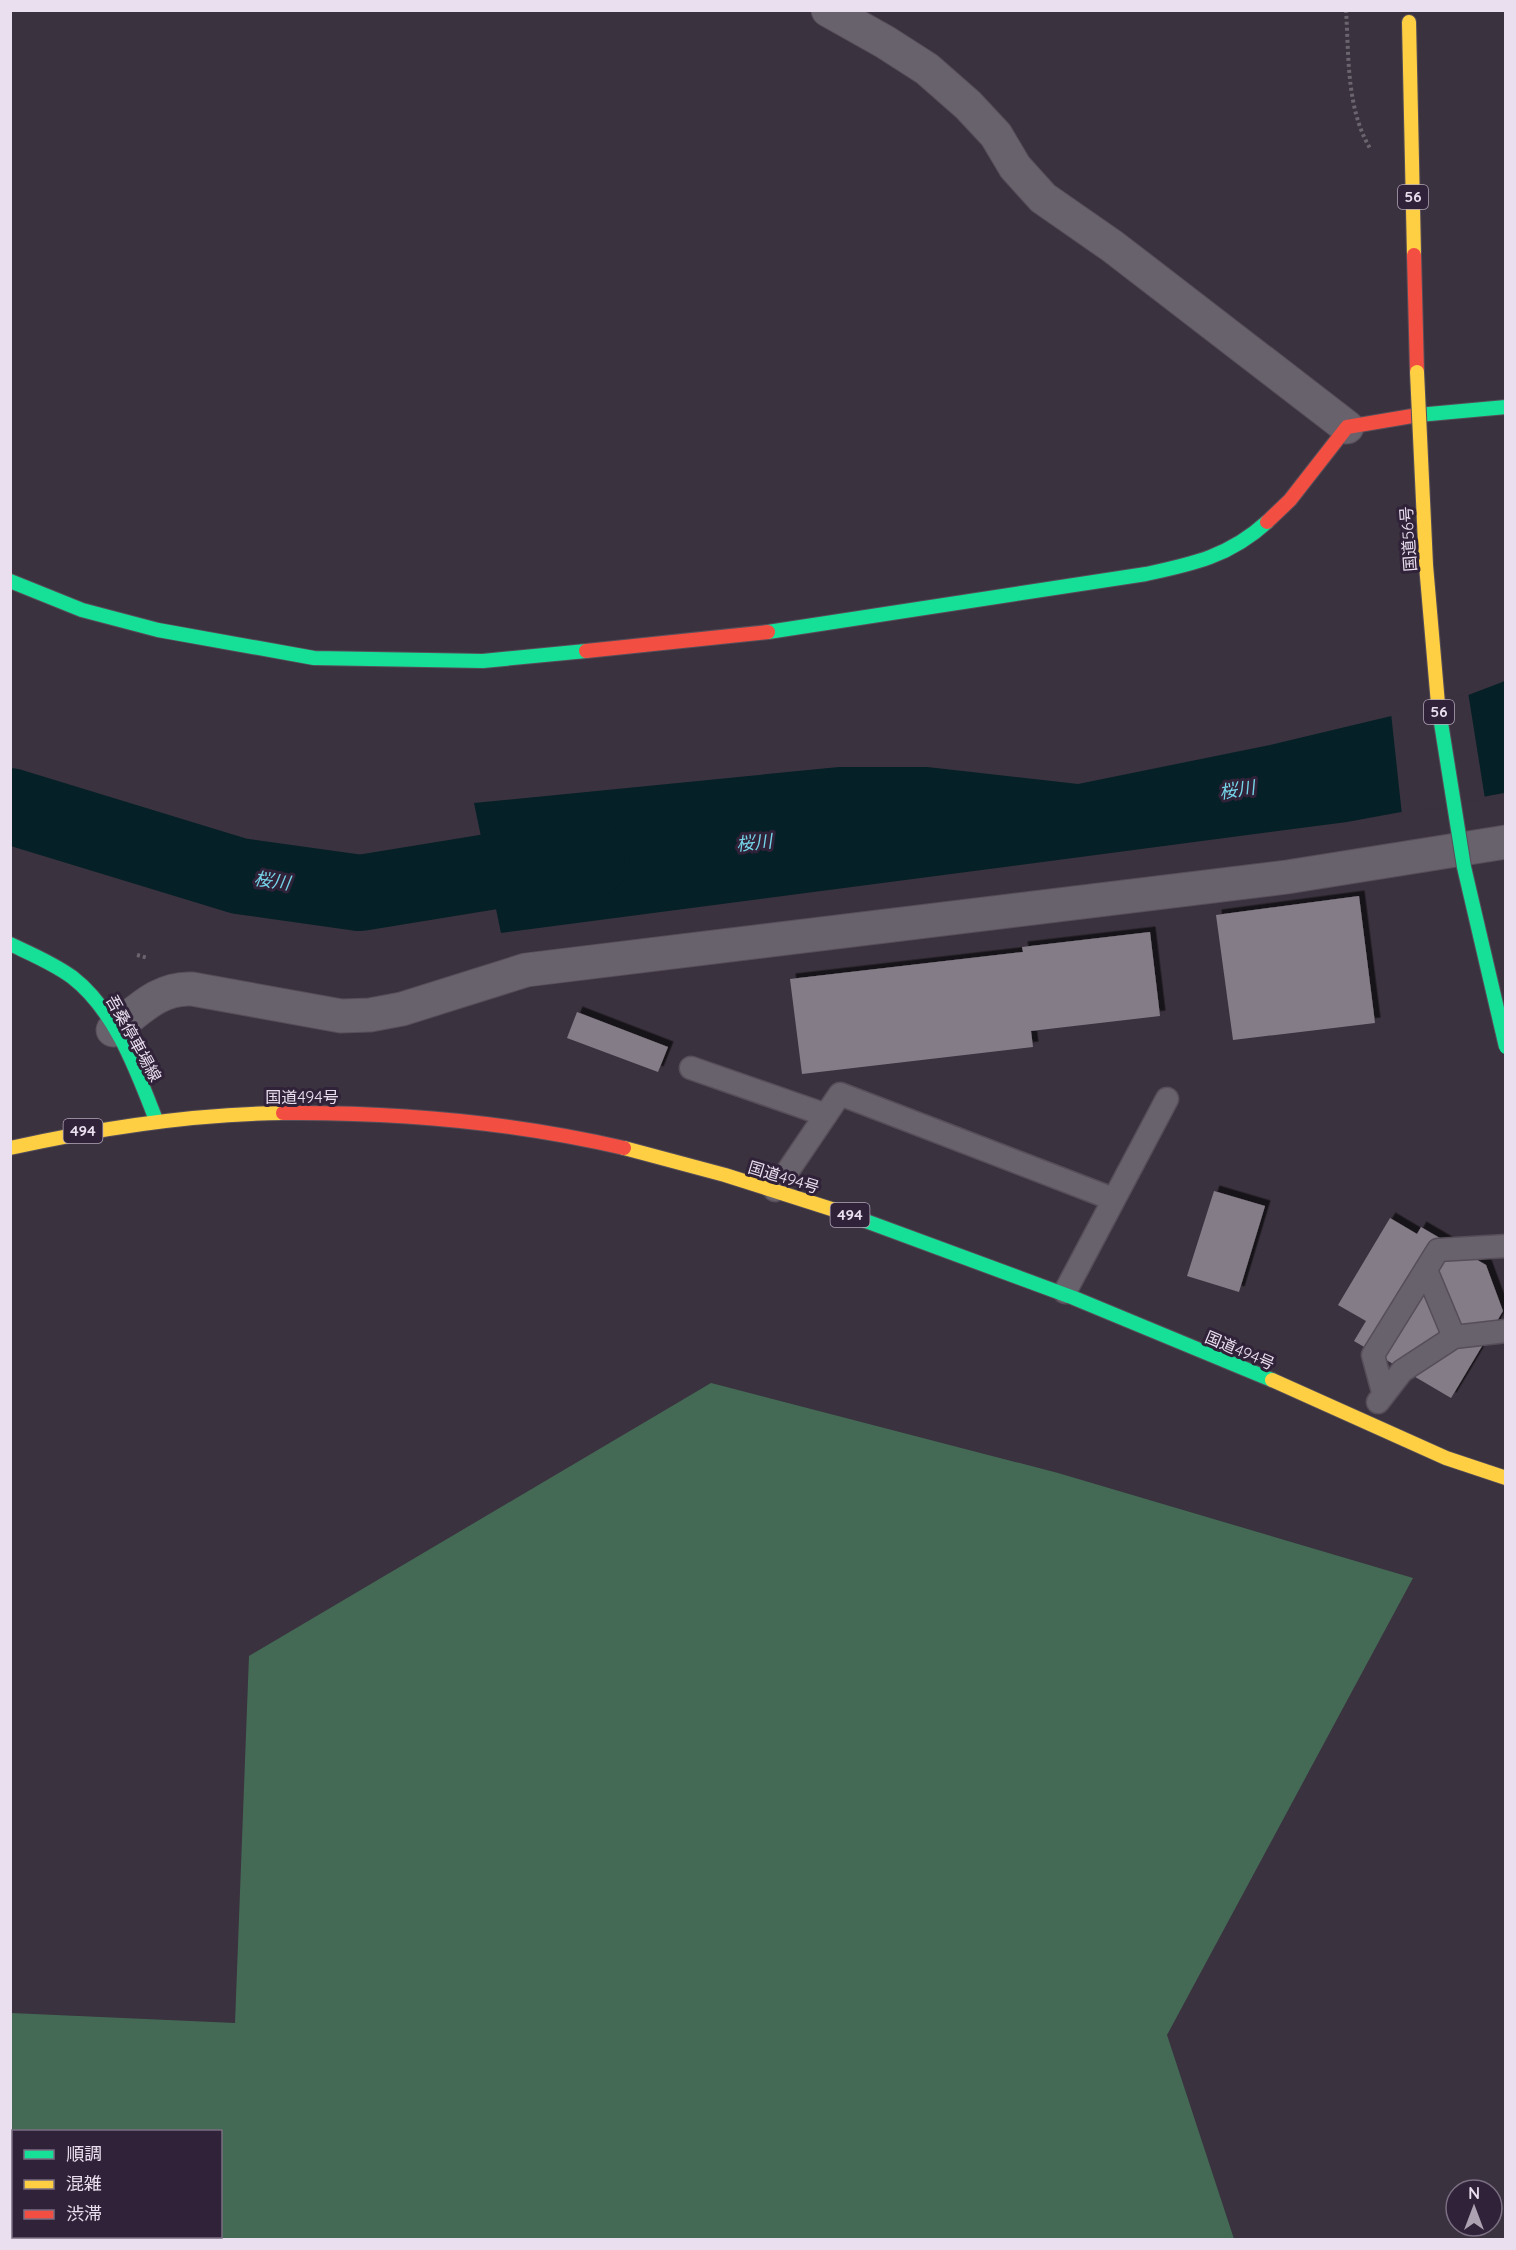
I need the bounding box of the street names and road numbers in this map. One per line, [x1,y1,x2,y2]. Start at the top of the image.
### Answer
road number: 56 [1398,185,1428,209]
street label: 国道56号 [1396,506,1420,572]
road number: 56 [1424,700,1454,724]
street label: 吾桑停車場線 [102,991,166,1085]
street label: 国道494号 [265,1087,339,1107]
road number: 494 [64,1119,103,1143]
street label: 国道494号 [746,1157,822,1197]
road number: 494 [830,1203,870,1227]
street label: 国道494号 [1202,1326,1278,1374]

